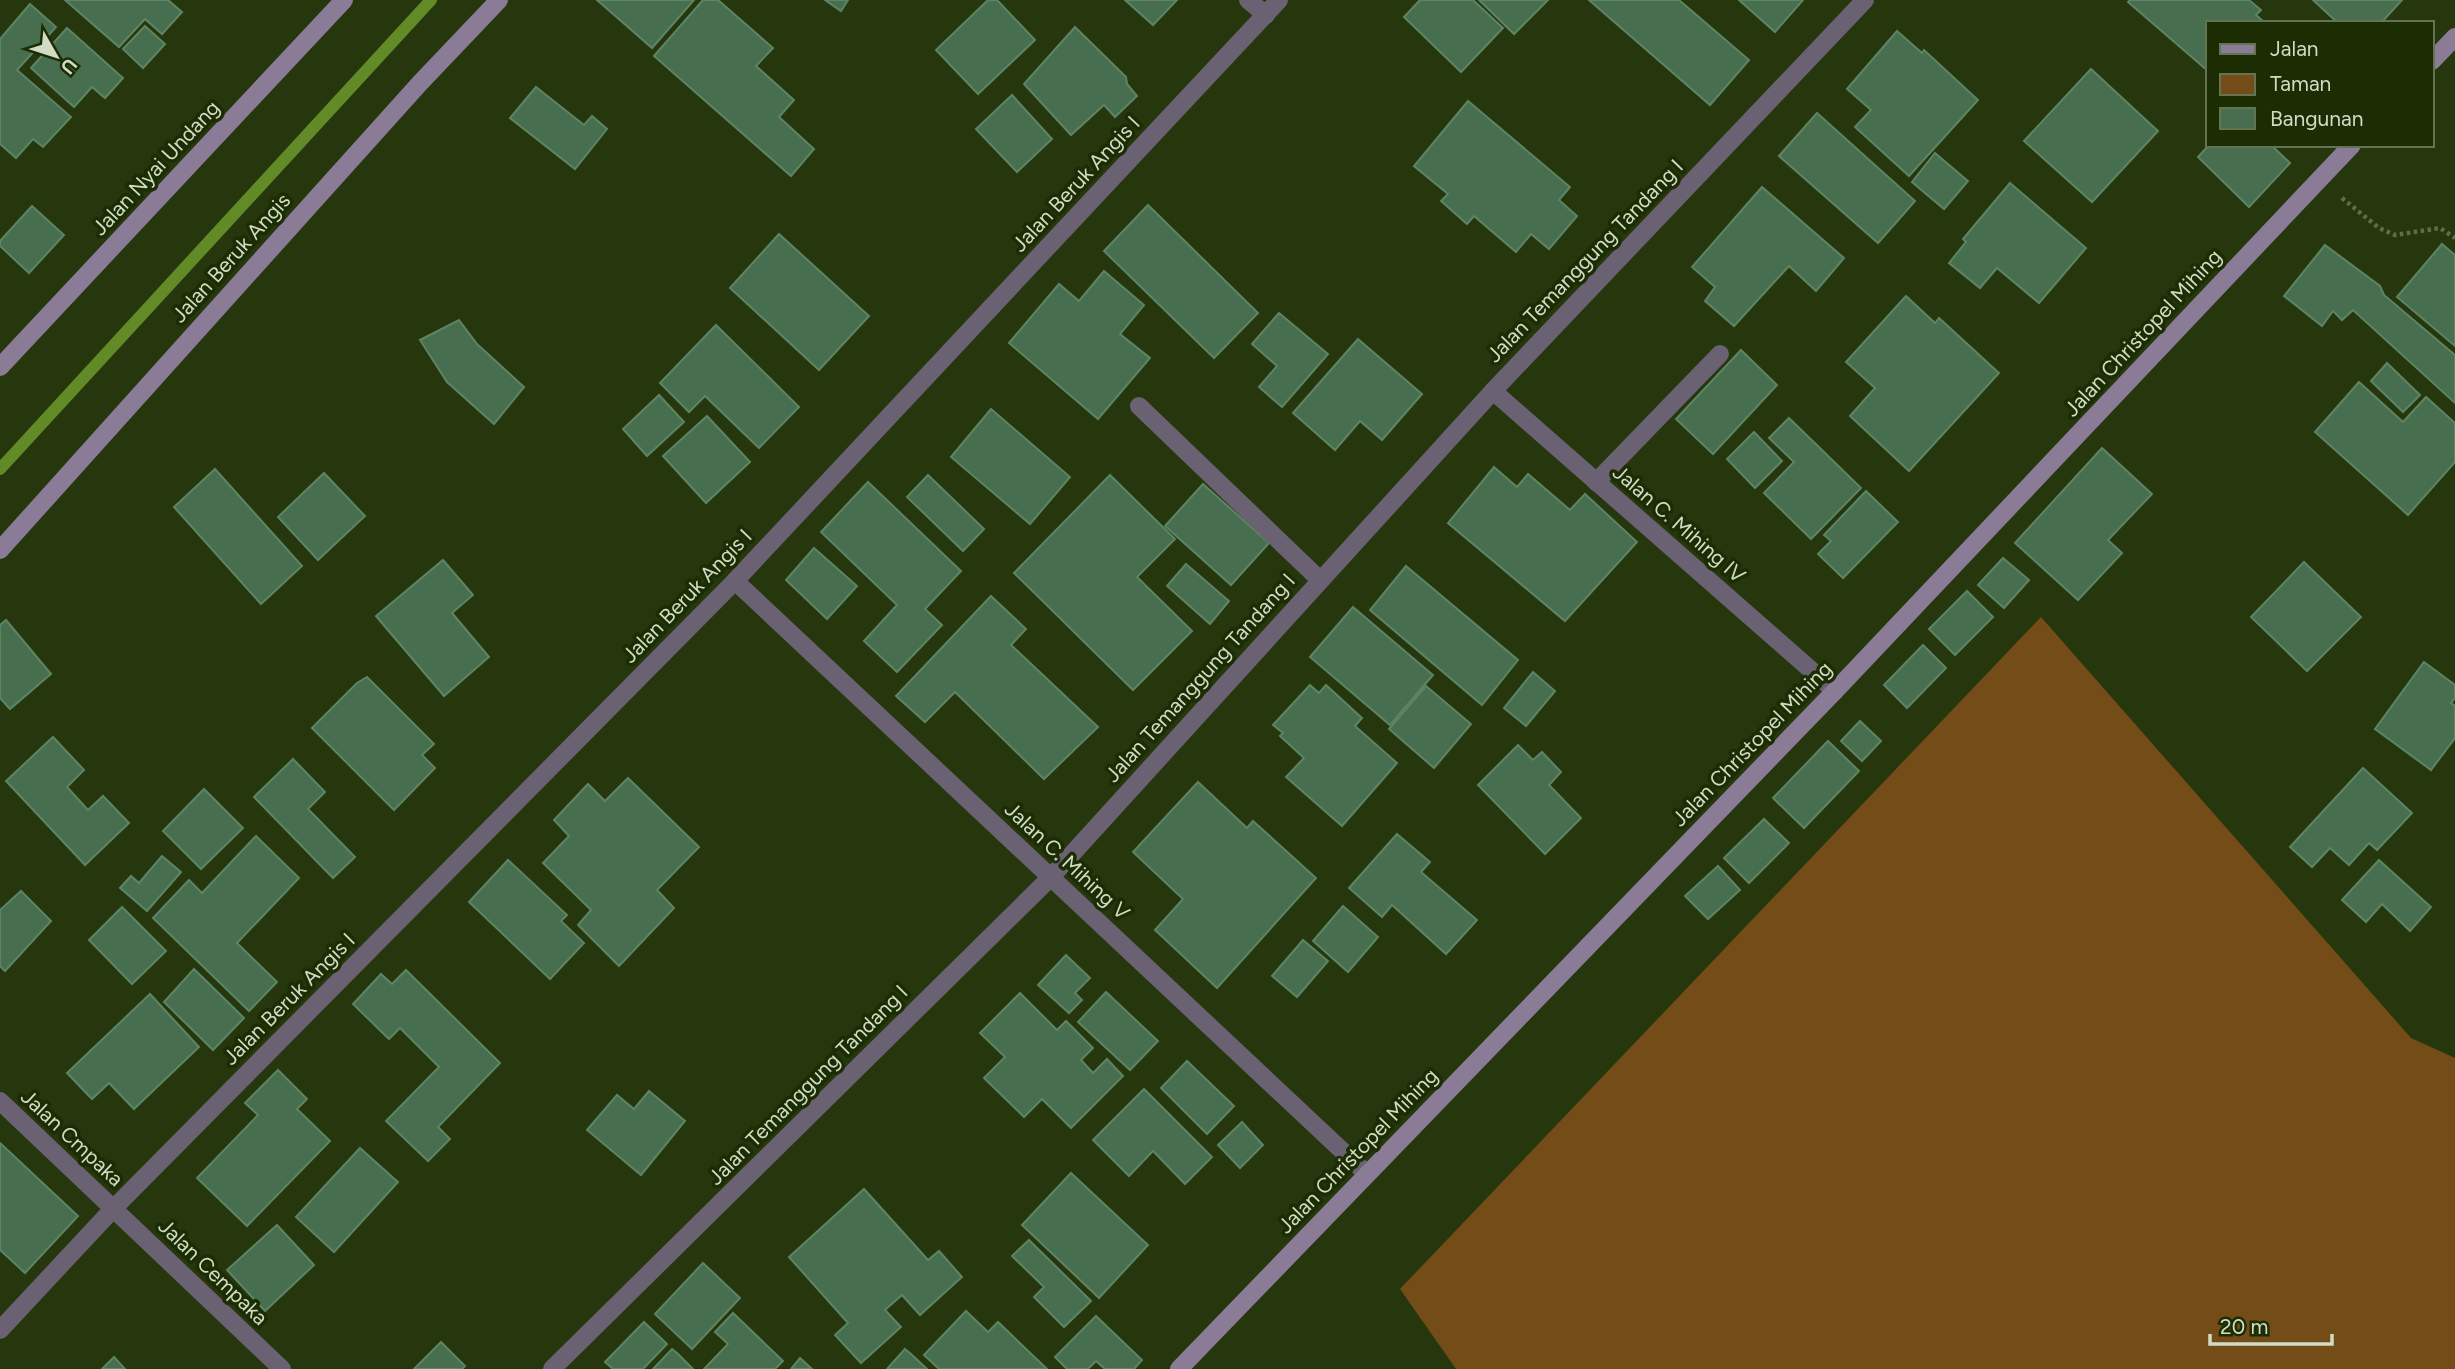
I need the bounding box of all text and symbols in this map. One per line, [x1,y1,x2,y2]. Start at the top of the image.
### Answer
north arrow [21,21,91,91]
legend [2206,21,2434,147]
text: Jalan [2270,36,2319,61]
text: U [56,54,82,79]
text: Taman [2270,71,2331,96]
street label: Jalan Nyai Undang [87,95,225,240]
text: Bangunan [2270,106,2363,131]
street label: Jalan Beruk Angis I [1006,111,1145,257]
street label: Jalan Temanggung Tandang I [1481,154,1688,367]
street label: Jalan Beruk Angis [166,188,295,327]
street label: Jalan Christopel Mihing [2059,244,2227,421]
street label: Jalan C. Mihing IV [1608,459,1751,588]
street label: Jalan Beruk Angis I [617,524,757,668]
street label: Jalan Temanggung Tandang I [1099,568,1300,787]
street label: Jalan Christopel Mihing [1666,656,1837,831]
street label: Jalan C. Mihing V [1000,796,1135,925]
street label: Jalan Beruk Angis I [218,928,360,1070]
street label: Jalan Temanggung Tandang I [703,980,913,1190]
street label: Jalan Christopel Mihing [1272,1063,1443,1238]
street label: Jalan Cmpaka [16,1084,129,1191]
street label: Jalan Cempaka [154,1213,273,1330]
scale bar [2210,1302,2332,1346]
text: 20 m [2220,1314,2268,1339]

